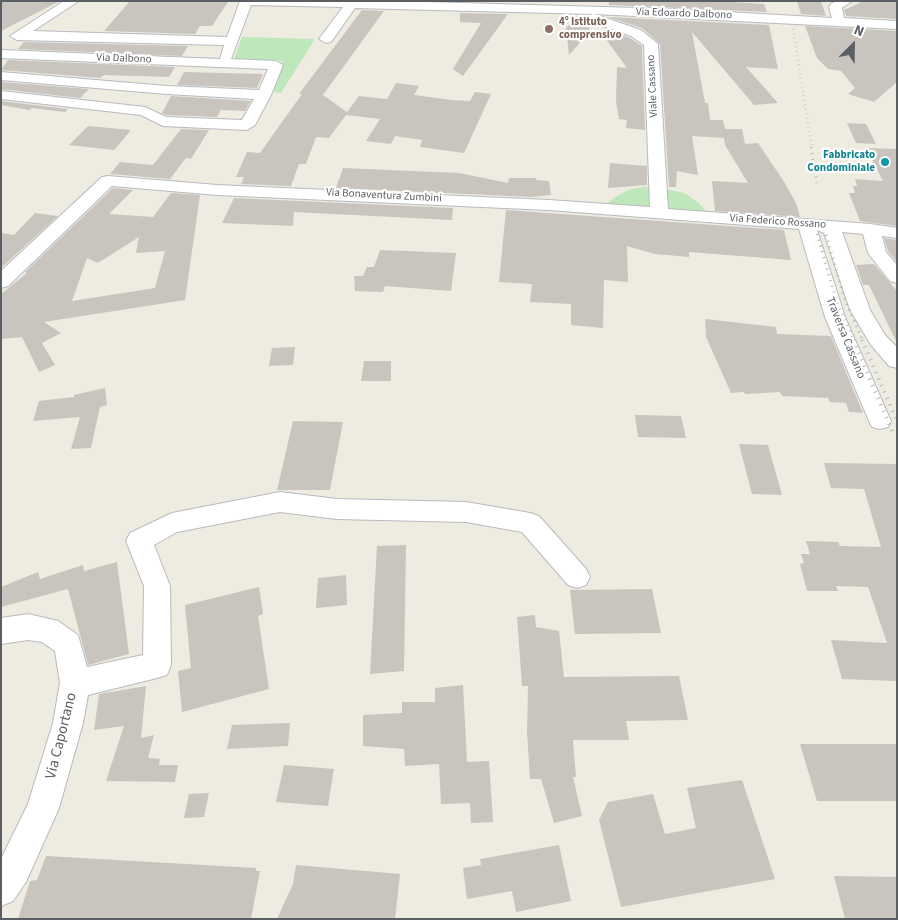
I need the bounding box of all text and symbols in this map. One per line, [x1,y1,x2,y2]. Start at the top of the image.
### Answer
street label: Via Edoardo Dalbono [636,6,732,22]
place label: 4° Istituto comprensivo [559,16,622,42]
north arrow [828,20,878,70]
text: N [851,20,867,42]
marker: 4° Istituto comprensivo [543,23,555,35]
street label: Via Dalbono [96,51,152,67]
street label: Viale Cassano [645,54,661,118]
place label: Fabbricato Condominiale [807,149,875,175]
marker: Fabbricato Condominiale [879,156,891,168]
street label: Via Bonaventura Zumbini [326,186,442,206]
street label: Via Federico Rossano [729,212,827,232]
street label: Traversa Cassano [822,295,868,381]
street label: Via Caportano [43,691,81,781]

